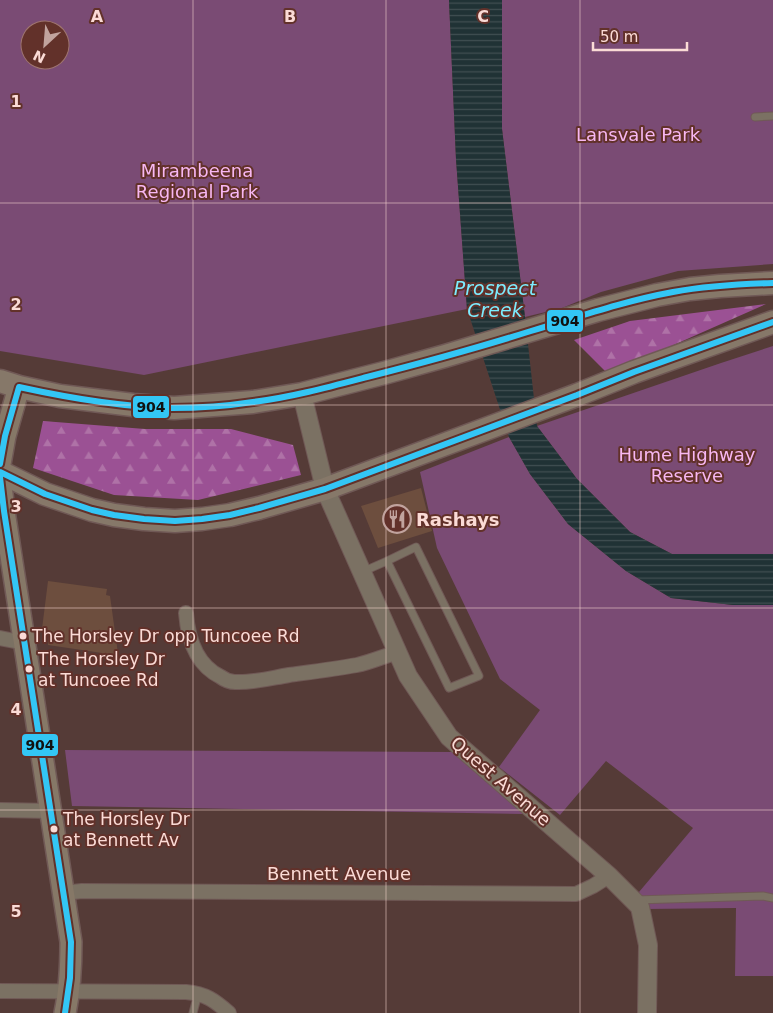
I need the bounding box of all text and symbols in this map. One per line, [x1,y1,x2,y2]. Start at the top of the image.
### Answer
text: A [91,7,104,26]
text: B [284,7,296,26]
text: C [477,7,489,26]
north arrow [20,20,70,70]
scale bar [593,20,687,52]
text: 50 m [600,28,638,46]
text: N [31,47,48,66]
text: 1 [10,92,22,111]
park label: Lansvale Park [576,124,701,145]
park label: Mirambeena Regional Park [136,160,259,202]
water label: Prospect Creek [454,277,538,321]
text: 2 [10,295,22,314]
line badge: 904 [546,309,584,333]
text: 904 [550,313,580,329]
line badge: 904 [132,395,170,419]
text: 904 [136,399,166,415]
park label: Hume Highway Reserve [618,444,756,486]
text: 3 [10,497,22,516]
restaurant icon: Rashays [382,504,412,534]
place label: Rashays [416,509,500,530]
place label: The Horsley Dr opp Tuncoee Rd [31,626,300,646]
marker: The Horsley Dr opp Tuncoee Rd [18,631,28,641]
place label: The Horsley Dr at Tuncoee Rd [37,649,165,690]
marker: The Horsley Dr at Tuncoee Rd [24,664,34,674]
text: 4 [10,700,22,719]
street label: Quest Avenue [447,732,555,830]
line badge: 904 [21,733,59,757]
text: 904 [25,737,55,753]
place label: The Horsley Dr at Bennett Av [62,809,190,850]
marker: The Horsley Dr at Bennett Av [49,824,59,834]
street label: Bennett Avenue [267,863,411,884]
text: 5 [10,902,22,921]

